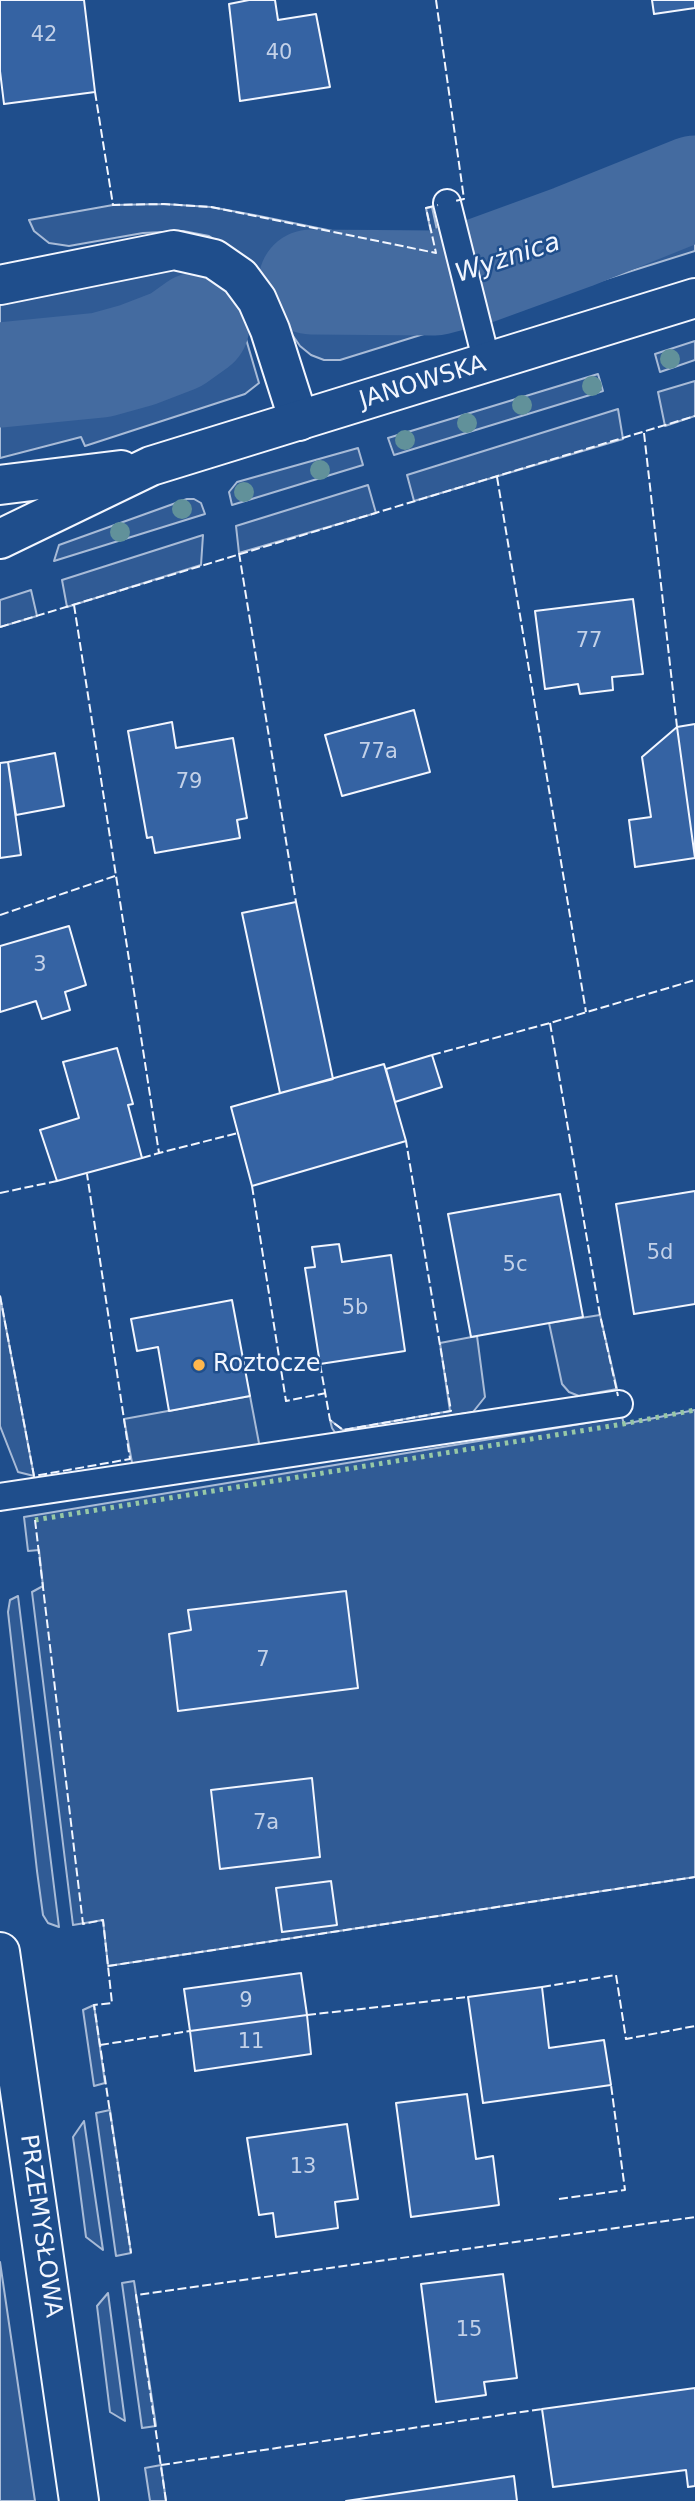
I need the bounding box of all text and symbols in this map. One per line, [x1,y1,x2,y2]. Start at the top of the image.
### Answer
house number: 42 [31,23,57,49]
house number: 40 [266,41,292,67]
water label: Wyżnica [452,227,564,291]
street label: JANOWSKA [356,350,490,416]
house number: 77 [576,629,602,655]
house number: 77a [358,740,398,766]
house number: 79 [176,770,202,796]
house number: 3 [33,953,47,979]
house number: 5d [647,1241,673,1267]
house number: 5c [503,1253,527,1279]
house number: 5b [342,1296,368,1322]
place label: Roztocze [213,1351,321,1379]
marker: Roztocze [191,1357,207,1373]
house number: 7 [256,1648,270,1674]
house number: 7a [253,1811,279,1837]
house number: 9 [239,1989,253,2015]
house number: 11 [238,2030,264,2056]
street label: PRZEMYSŁOWA [13,2133,67,2319]
house number: 13 [290,2155,316,2181]
house number: 15 [456,2318,482,2344]

